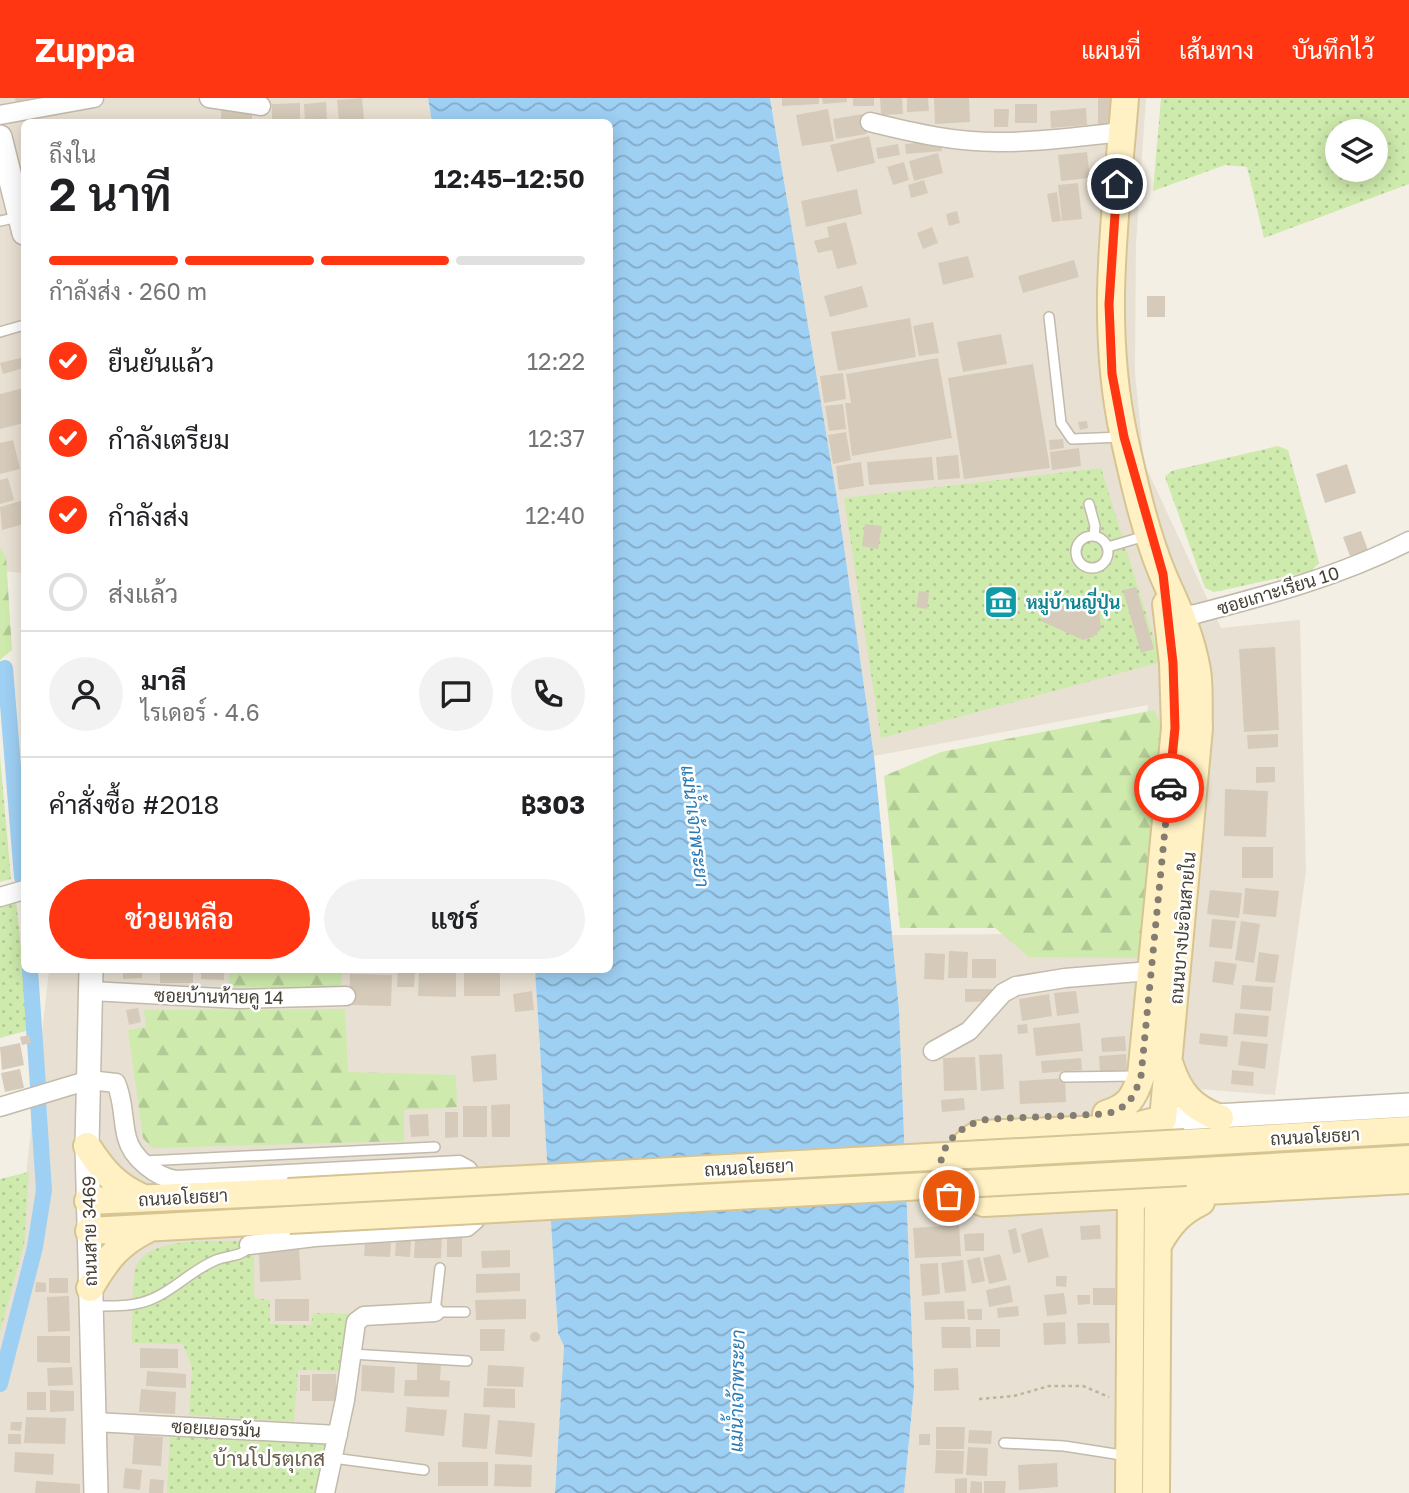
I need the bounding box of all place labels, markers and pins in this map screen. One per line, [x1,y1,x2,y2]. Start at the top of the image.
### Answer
pin [1087,154,1147,214]
museum icon: หมู่บ้านญี่ปุ่น [982,583,1020,621]
place label: หมู่บ้านญี่ปุ่น [1026,587,1121,617]
pin [919,1166,979,1226]

